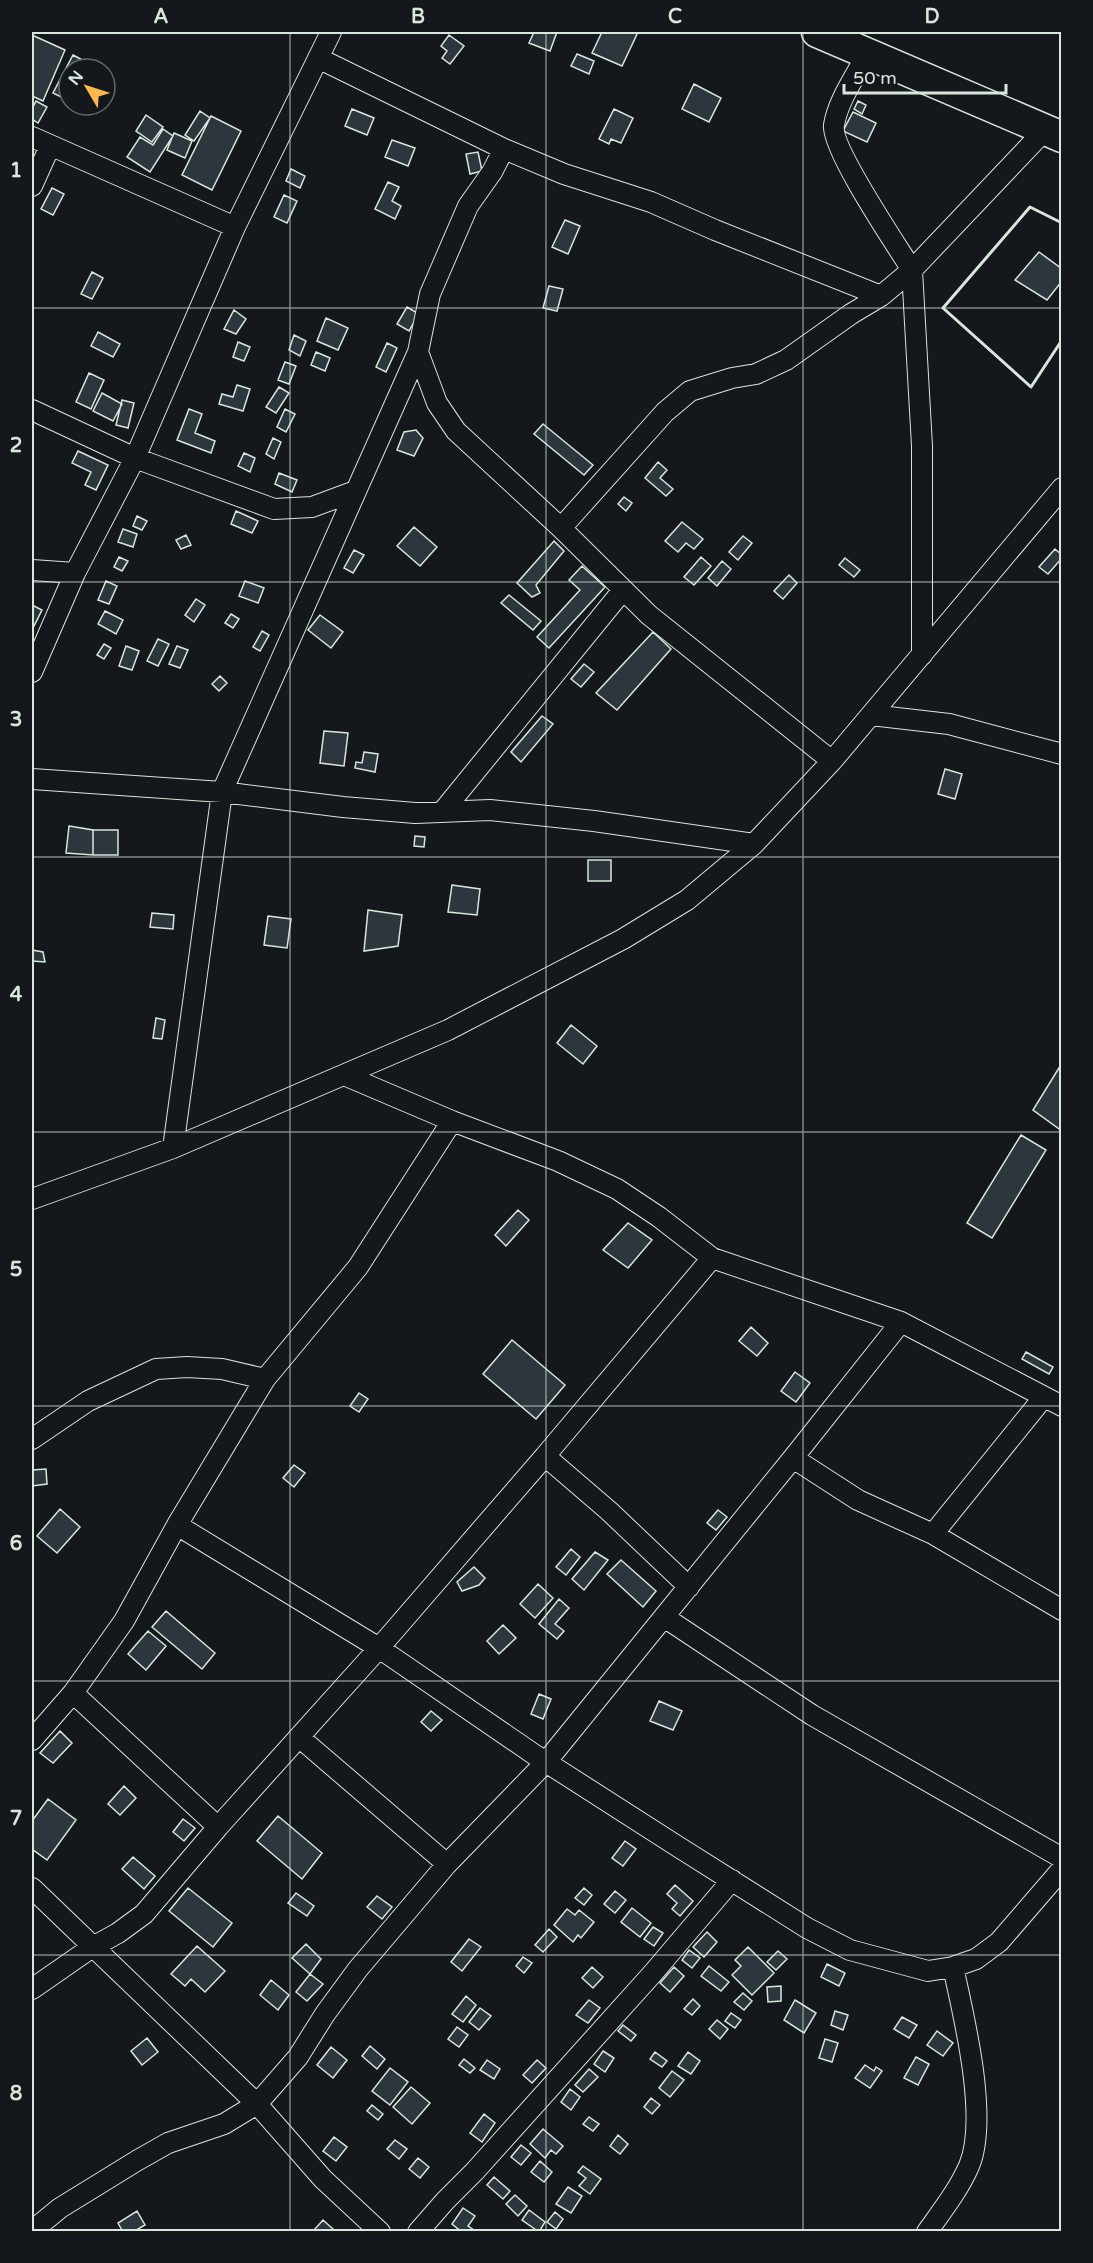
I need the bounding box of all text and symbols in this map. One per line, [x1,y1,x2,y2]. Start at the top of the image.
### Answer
text: A [154,5,169,29]
text: B [411,5,425,29]
text: C [668,5,682,29]
text: D [924,5,940,29]
north arrow [57,57,117,117]
scale bar [844,57,1006,95]
text: N [64,67,88,89]
text: 50 m [853,67,897,89]
text: 1 [10,159,22,183]
text: 2 [10,434,22,458]
text: 3 [10,708,22,732]
text: 4 [10,983,23,1007]
text: 5 [10,1258,22,1282]
text: 6 [10,1532,22,1556]
text: 7 [10,1807,22,1831]
text: 8 [10,2082,22,2106]

